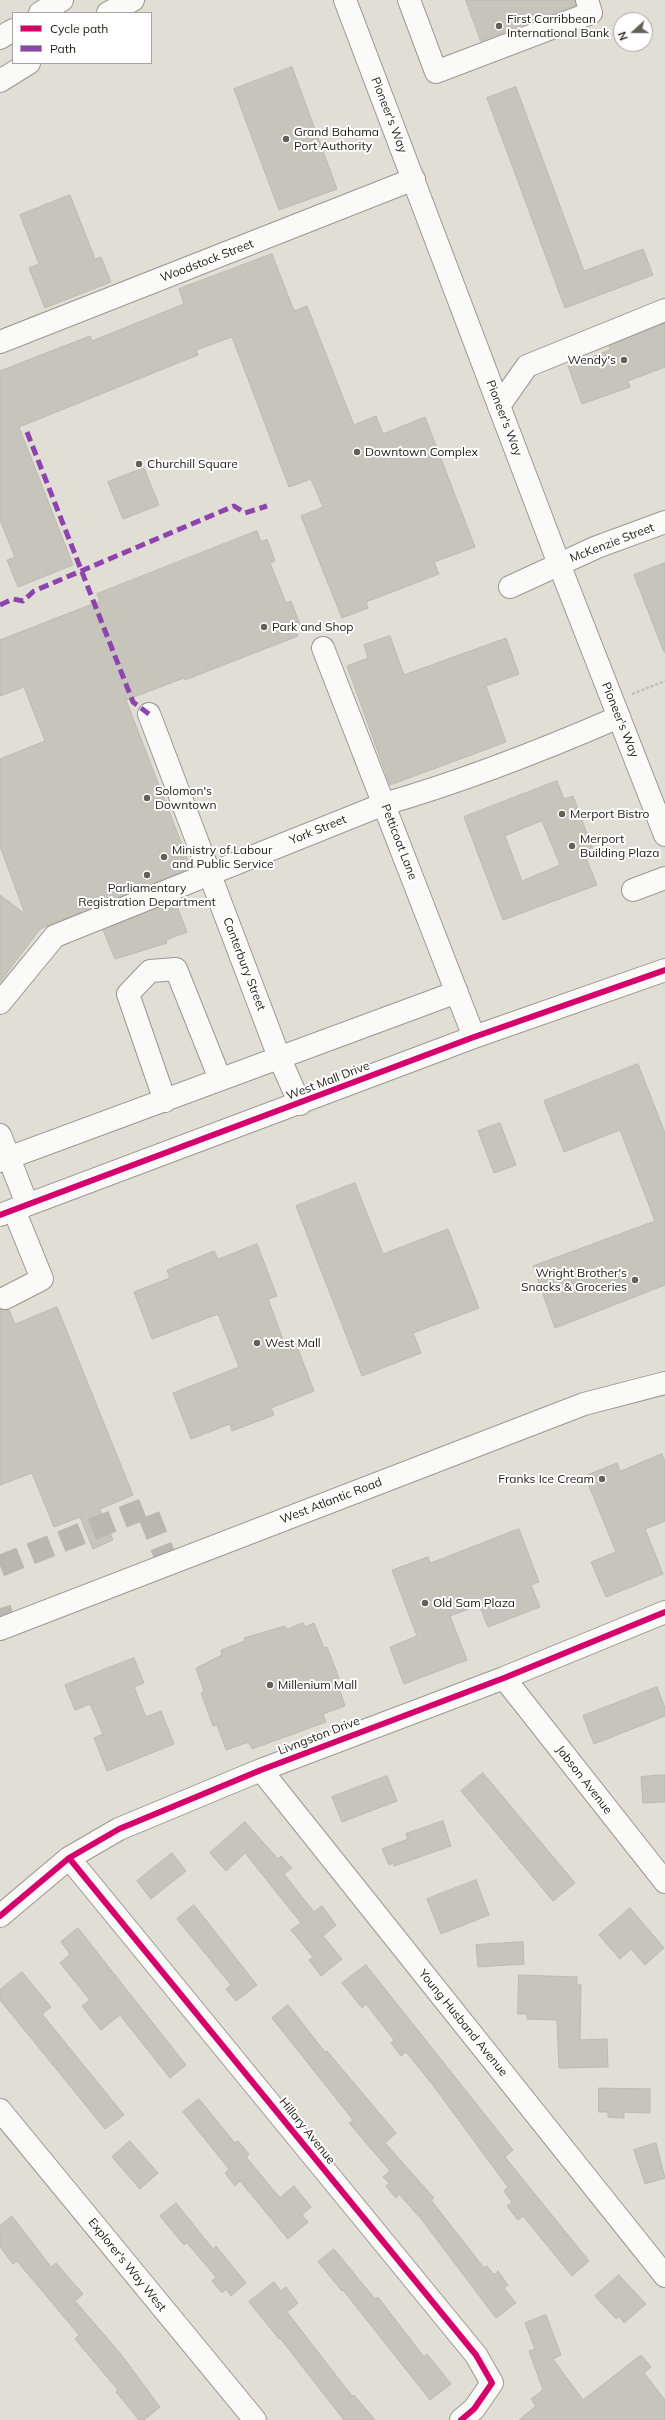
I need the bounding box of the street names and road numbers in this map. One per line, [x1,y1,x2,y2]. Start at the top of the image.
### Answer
street label: Pioneer's Way [368,75,410,155]
street label: Woodstock Street [158,237,256,285]
street label: Pioneer's Way [483,378,525,458]
street label: McKenzie Street [568,520,656,566]
street label: Pioneer's Way [598,680,642,760]
street label: Petticoat Lane [378,802,420,882]
street label: York Street [287,812,349,848]
street label: Canterbury Street [220,915,268,1013]
street label: West Mall Drive [284,1059,372,1103]
street label: West Atlantic Road [278,1475,384,1527]
street label: Livngston Drive [276,1714,362,1758]
street label: Jobson Avenue [553,1743,615,1817]
street label: Young Husband Avenue [416,1967,510,2079]
street label: Hillary Avenue [276,2095,338,2167]
street label: Explorer's Way West [85,2215,169,2315]

